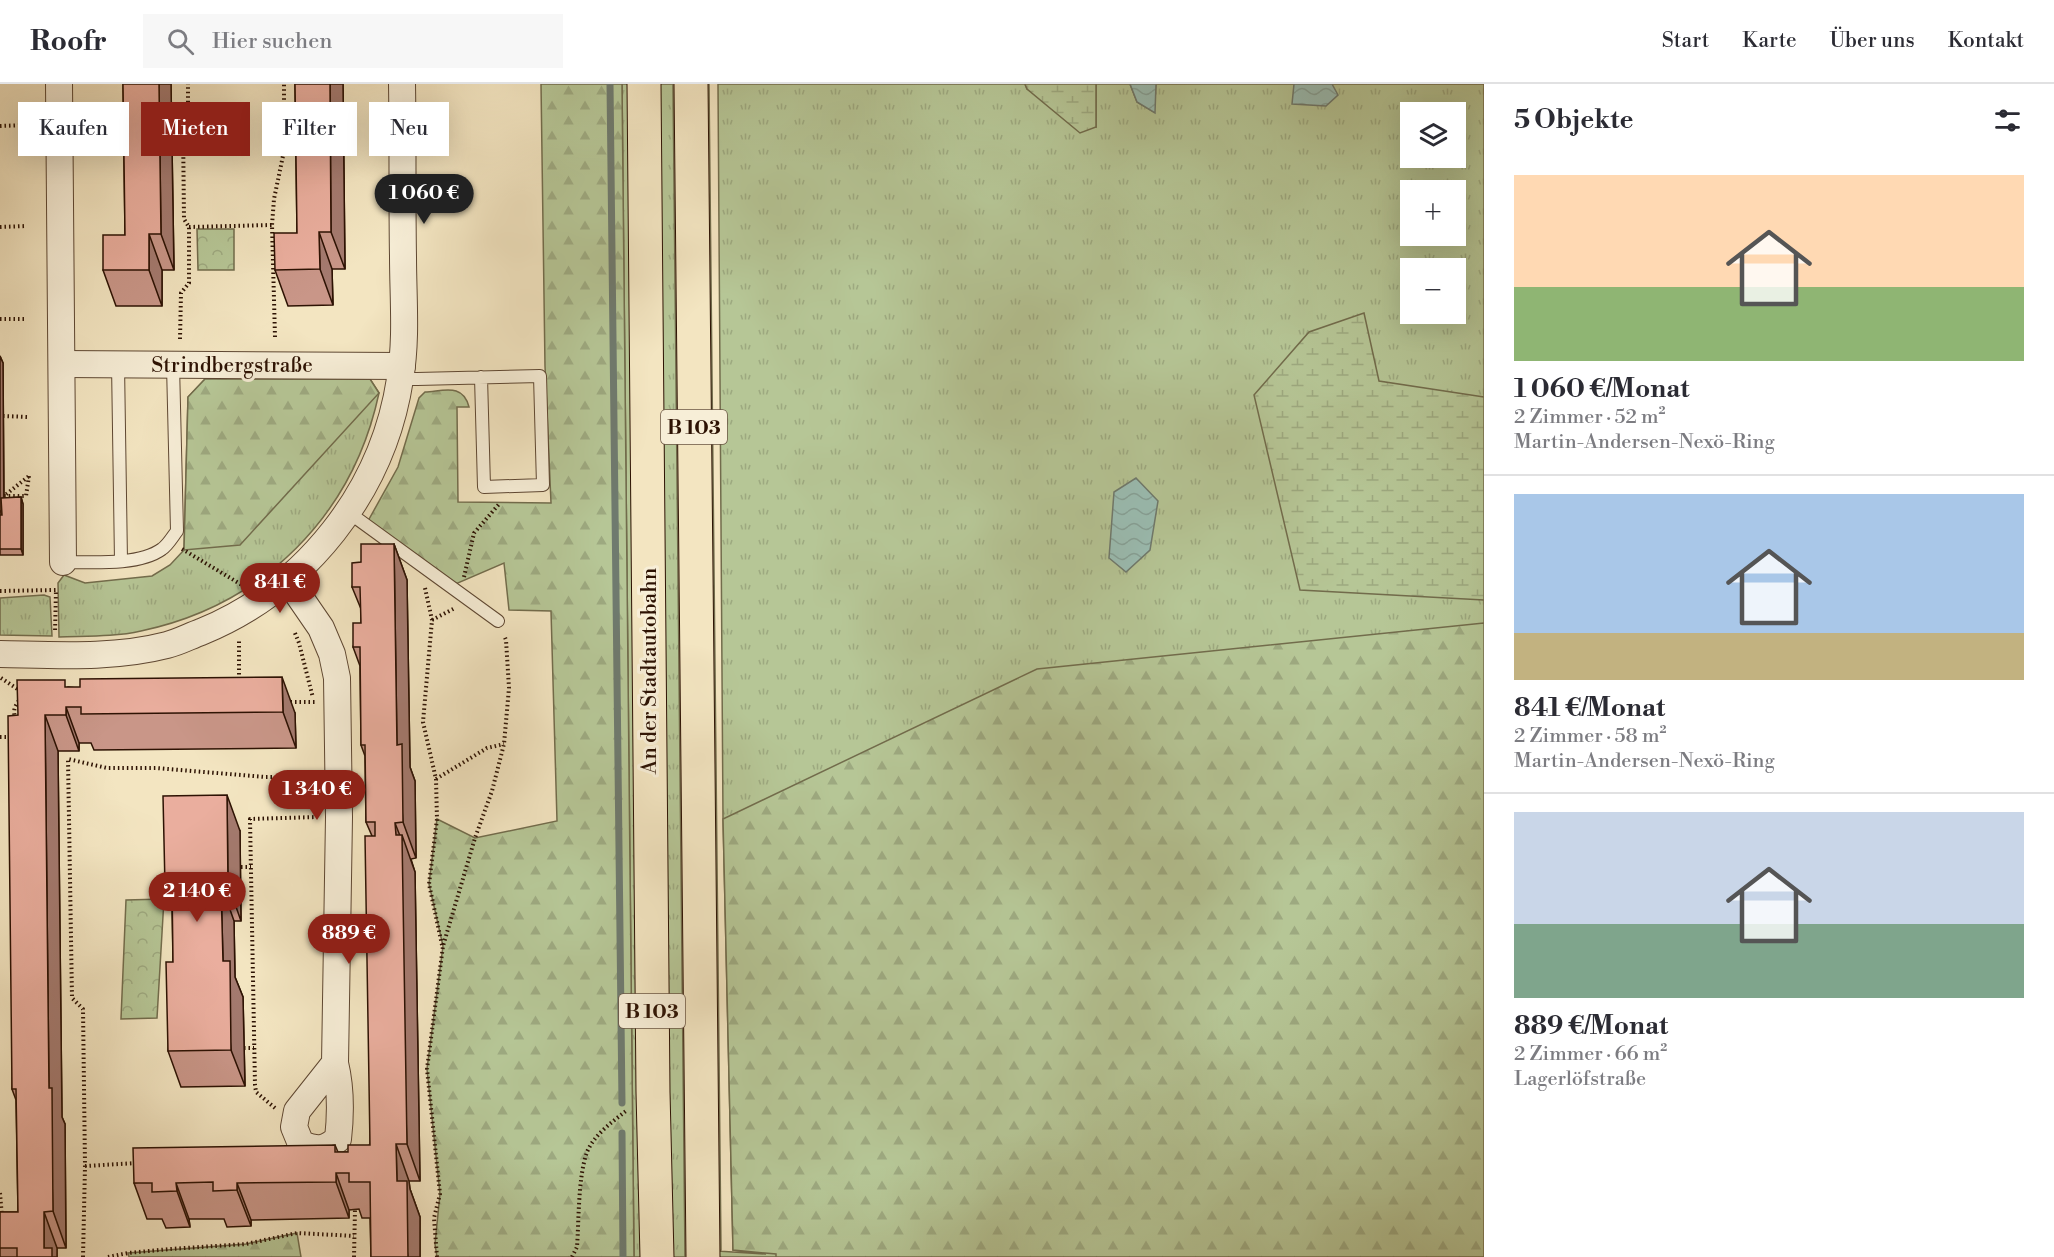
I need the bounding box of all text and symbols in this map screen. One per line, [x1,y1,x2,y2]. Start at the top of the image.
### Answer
search box [143,14,563,68]
text: Roofr [30,24,107,59]
icon: search [164,25,197,58]
text: Hier suchen [212,28,332,55]
text: Start [1662,28,1709,54]
text: Karte [1742,28,1797,54]
text: Über uns [1830,28,1915,54]
text: Kontakt [1948,28,2024,54]
chip: Kaufen [18,102,129,156]
chip: Mieten [141,102,250,156]
chip: Filter [262,102,357,156]
chip: Neu [369,102,449,156]
map controls [1400,102,1466,324]
button: layers [1400,102,1466,168]
text: 5 Objekte [1514,104,1634,136]
icon: filters [1991,104,2024,137]
pin: 1 060 € [369,174,479,225]
button: + [1400,180,1466,246]
text: 1 060 € [389,181,459,206]
icon: home [1715,214,1823,322]
button: − [1400,258,1466,324]
street label: Strindbergstraße [151,353,313,379]
text: 1 060 €/Monat [1514,373,1690,405]
text: 2 Zimmer · 52 m² [1514,405,1666,430]
road number: B 103 [661,410,727,444]
text: Martin-Andersen-Nexö-Ring [1514,430,1775,455]
icon: home [1715,533,1823,641]
pin: 841 € [238,563,322,614]
street label: An der Stadtautobahn [637,567,663,775]
text: 841 € [254,570,306,595]
text: 841 €/Monat [1514,692,1665,724]
text: 2 Zimmer · 58 m² [1514,724,1666,749]
text: Martin-Andersen-Nexö-Ring [1514,749,1775,774]
pin: 1 340 € [262,770,372,821]
text: 1 340 € [282,777,352,802]
icon: home [1715,851,1823,959]
pin: 2 140 € [142,872,252,923]
text: 2 140 € [163,879,231,904]
pin: 889 € [307,914,391,965]
text: 889 € [322,921,376,946]
road number: B 103 [619,994,685,1028]
text: 889 €/Monat [1514,1010,1668,1042]
text: 2 Zimmer · 66 m² [1514,1042,1667,1067]
text: Lagerlöfstraße [1514,1067,1646,1092]

